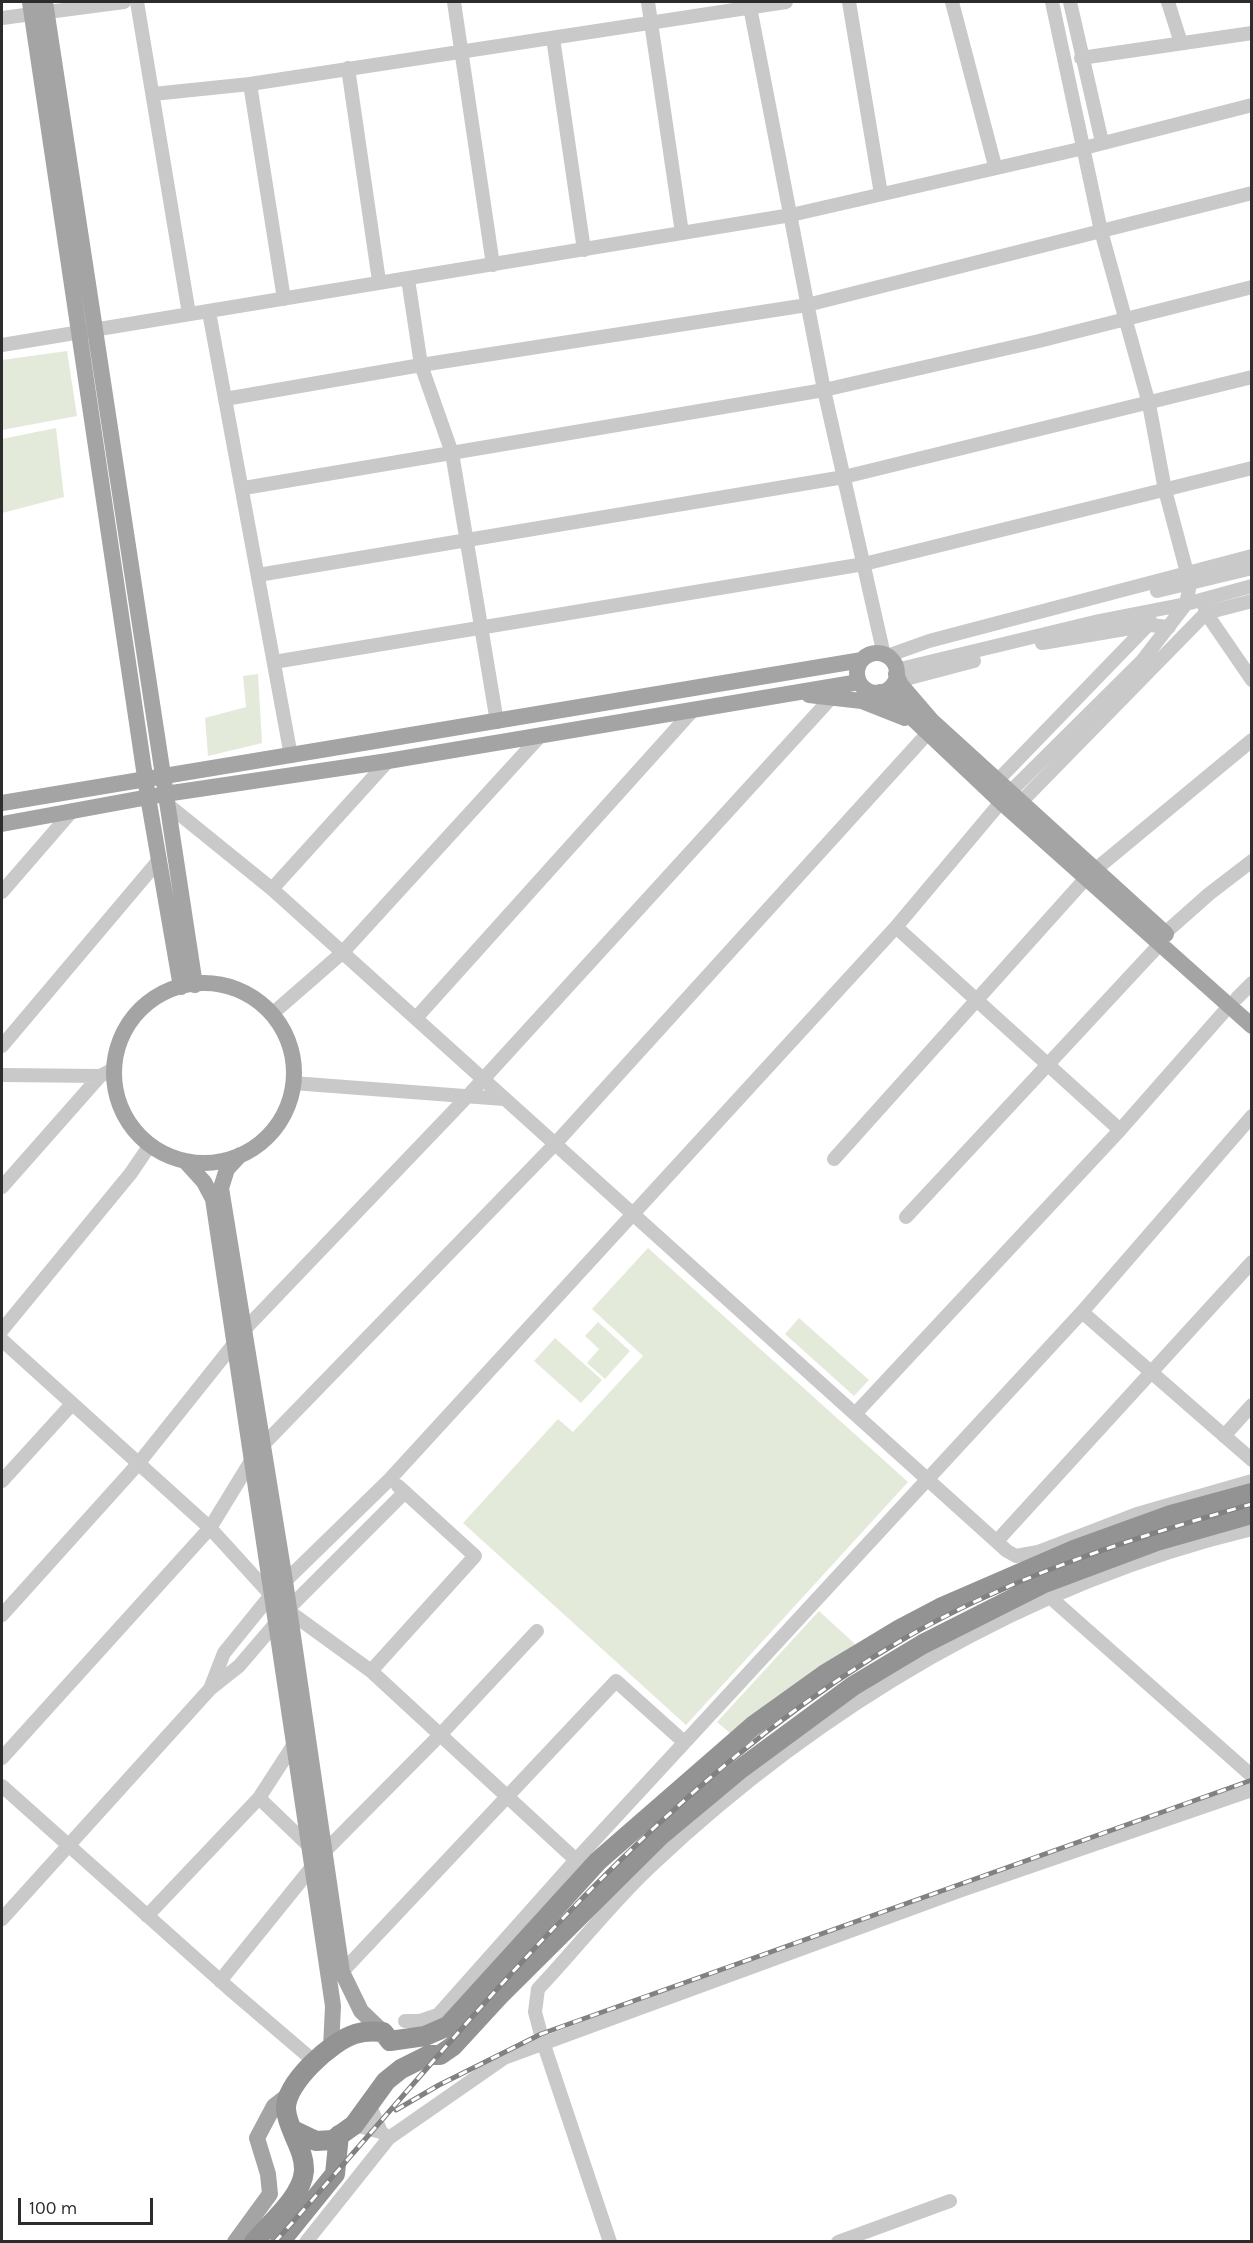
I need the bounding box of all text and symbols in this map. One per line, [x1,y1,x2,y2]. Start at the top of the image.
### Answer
scale bar [21,2186,156,2224]
text: 100 m [29,2197,77,2219]

